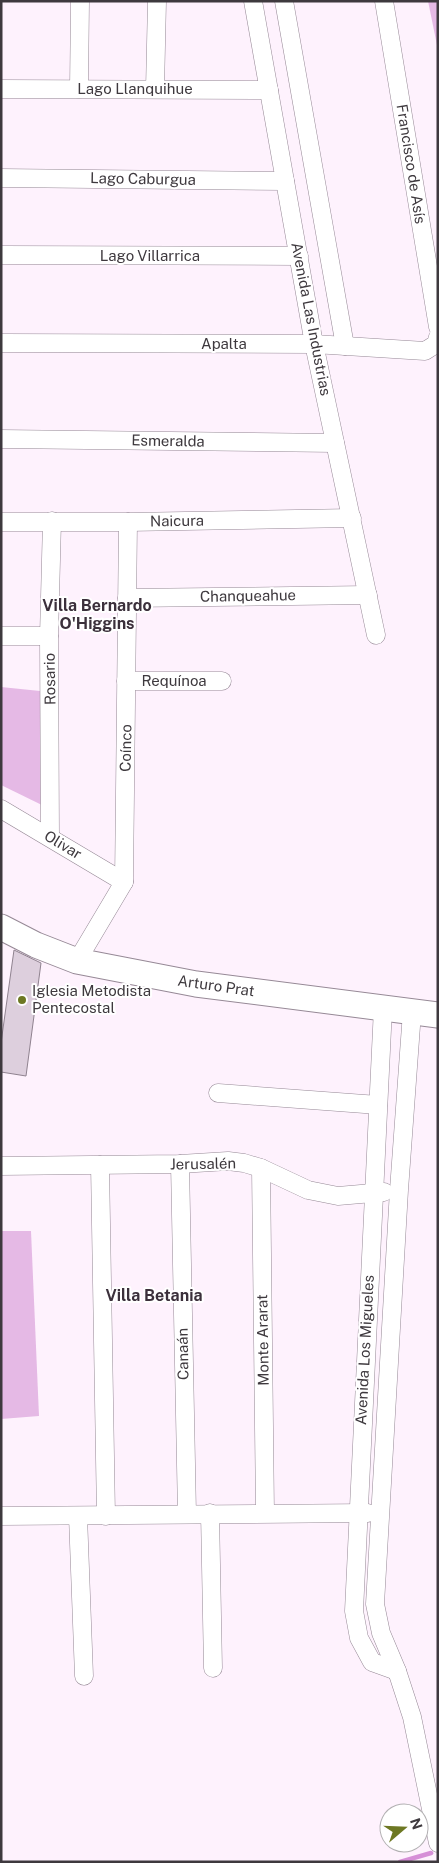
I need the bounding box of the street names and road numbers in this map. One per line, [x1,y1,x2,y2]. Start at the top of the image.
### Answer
street label: Lago Llanquihue [77,80,193,97]
street label: Francisco de Asís [394,103,429,225]
street label: Lago Caburgua [90,169,196,188]
street label: Avenida Las Industrias [288,241,335,397]
street label: Lago Villarrica [100,247,200,264]
street label: Apalta [201,335,247,352]
street label: Esmeralda [131,431,205,450]
street label: Naicura [150,512,204,529]
street label: Chanqueahue [200,586,296,605]
street label: Rosario [41,653,58,705]
street label: Requínoa [141,672,207,689]
street label: Coínco [117,724,134,772]
street label: Olivar [41,827,85,862]
street label: Arturo Prat [176,972,256,999]
street label: Jerusalén [170,1154,236,1173]
street label: Avenida Los Migueles [352,1274,377,1426]
street label: Monte Ararat [253,1294,272,1386]
street label: Canaán [174,1328,191,1380]

